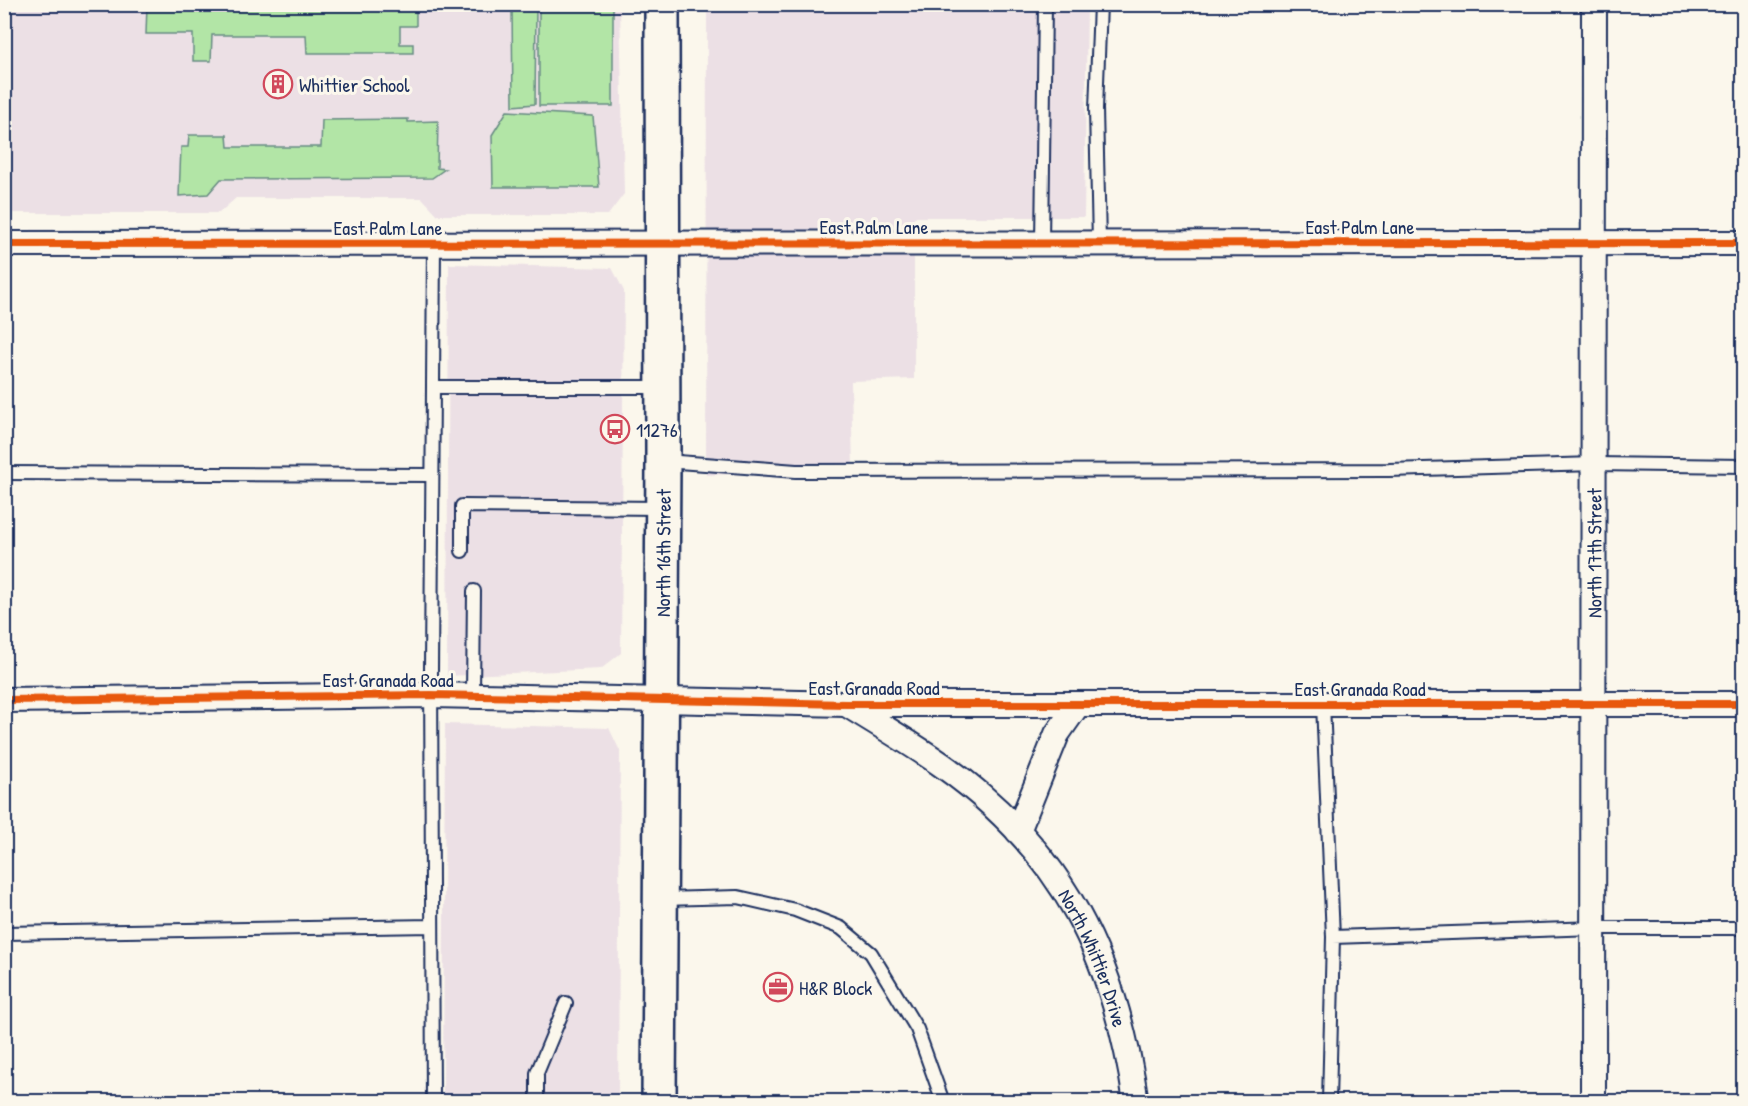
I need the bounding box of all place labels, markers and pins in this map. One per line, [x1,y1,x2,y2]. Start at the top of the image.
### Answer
building icon: Whittier School [262,68,294,100]
place label: Whittier School [299,71,410,98]
bus stop icon: 11276 [599,413,631,445]
place label: 11276 [636,416,678,443]
office icon: H&R Block [762,971,794,1003]
place label: H&R Block [799,974,872,1001]

